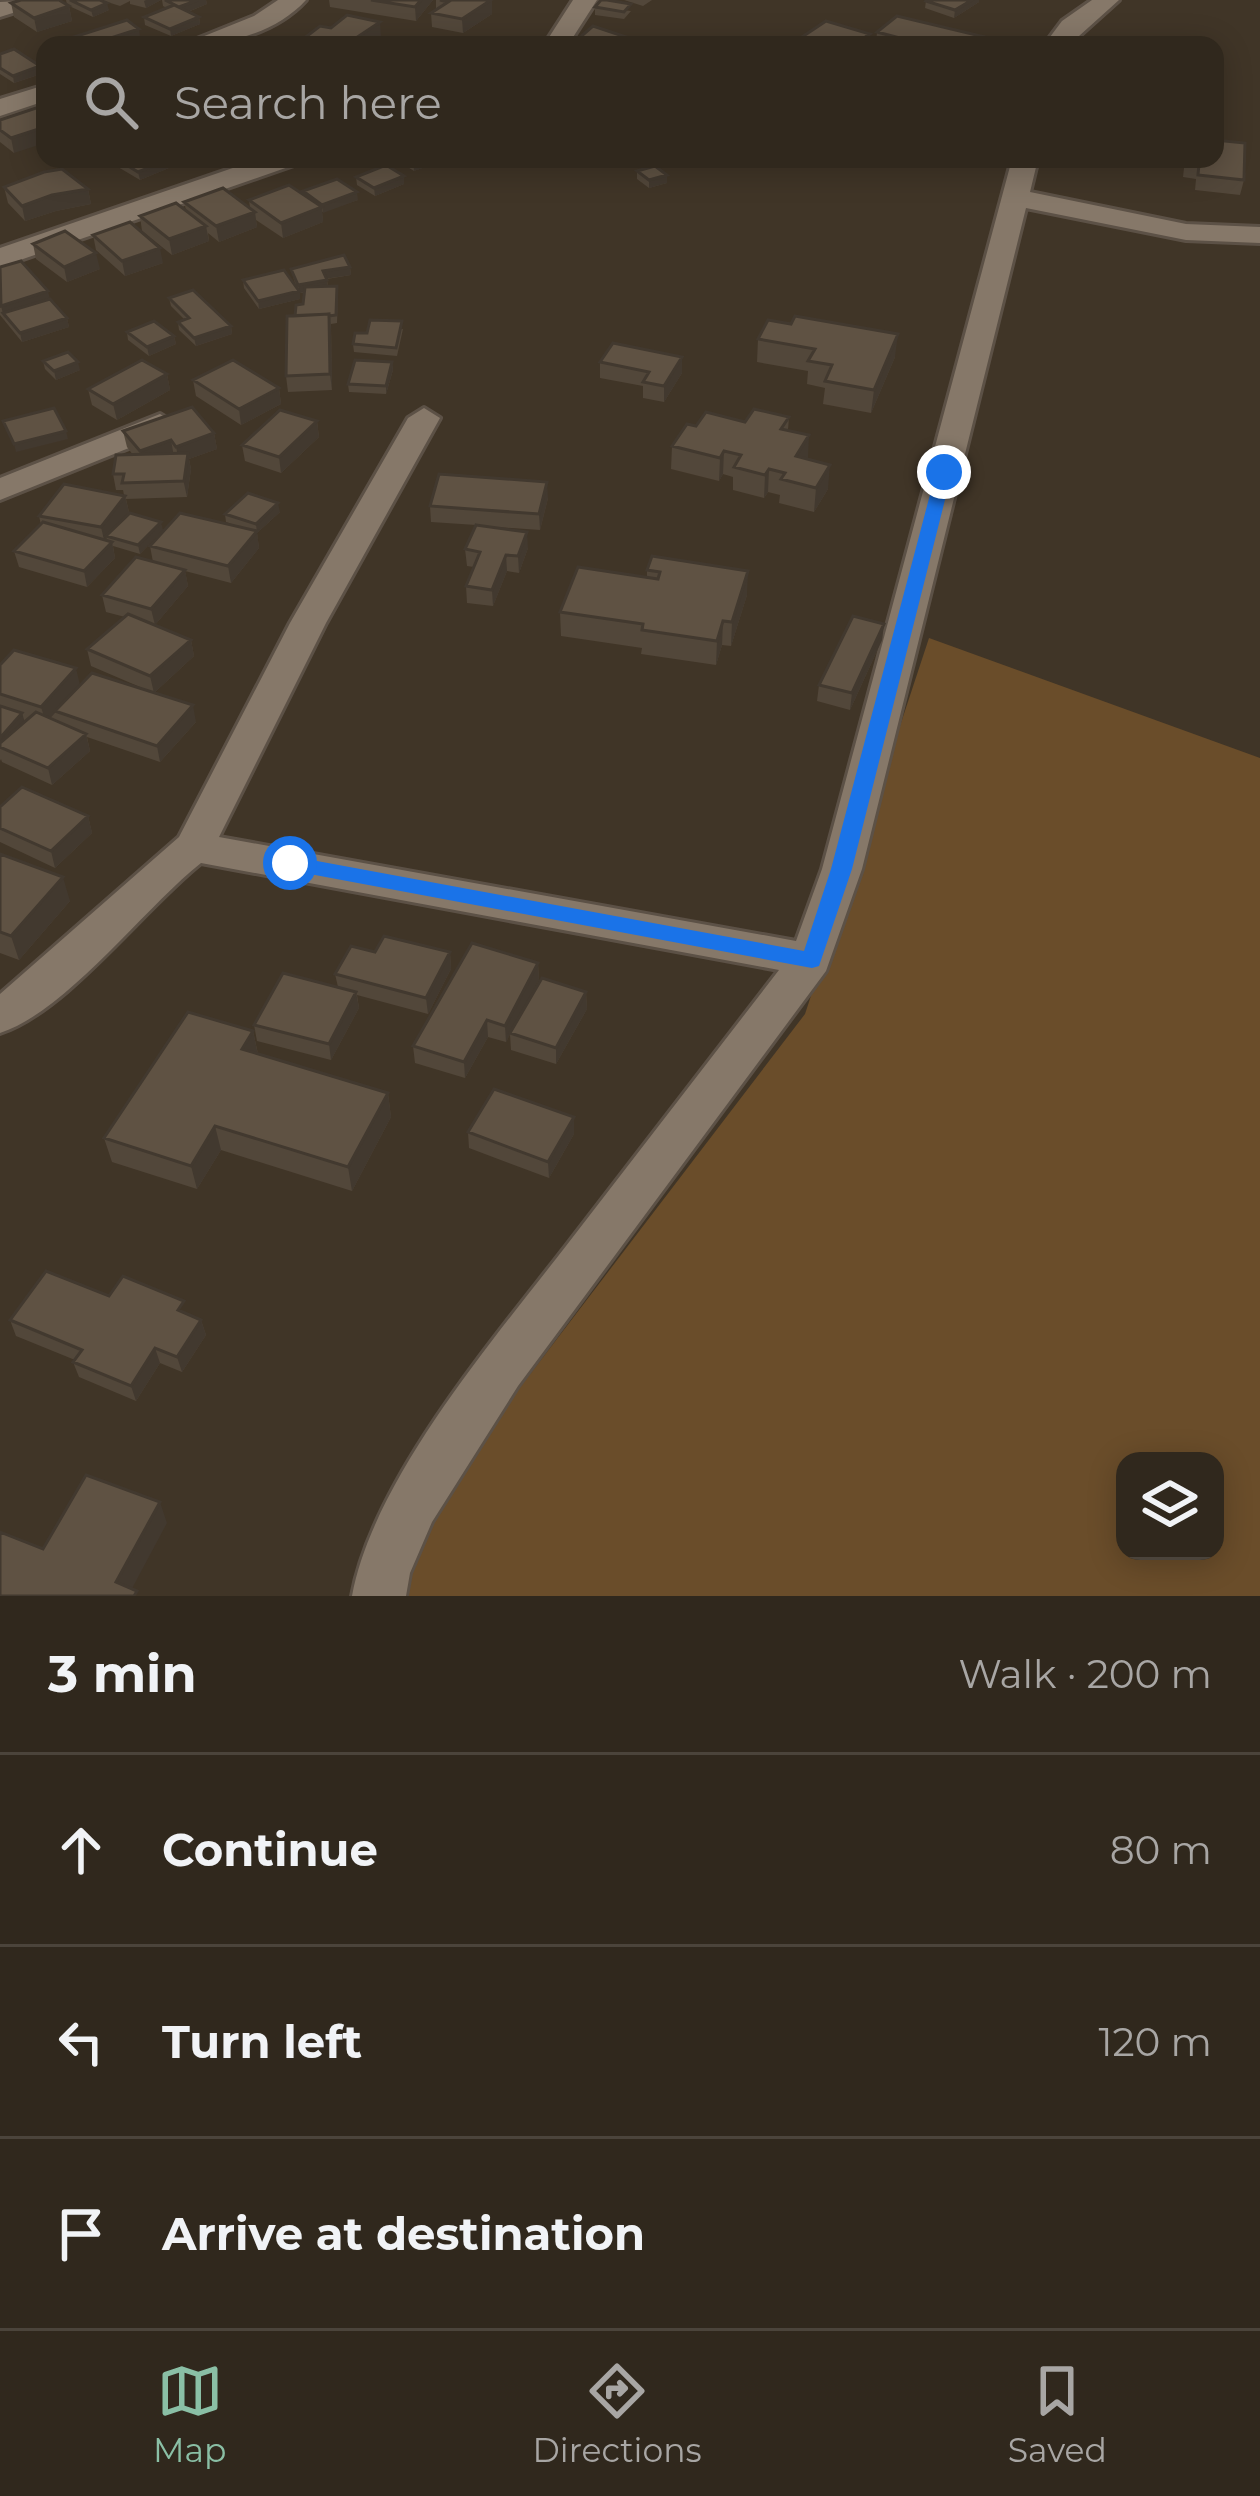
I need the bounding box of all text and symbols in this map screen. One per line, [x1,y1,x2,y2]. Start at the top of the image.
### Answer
search box [36,36,1224,168]
icon: search [78,69,144,135]
text: Search here [174,75,442,130]
route end [917,445,971,499]
route start [263,836,317,890]
map controls [1116,1452,1224,1560]
button: layers [1116,1452,1224,1560]
text: 3 min [48,1643,197,1705]
text: Walk · 200 m [958,1650,1212,1698]
icon: ahead [48,1817,114,1883]
text: Continue [162,1822,378,1877]
text: 80 m [1110,1826,1212,1874]
icon: left [48,2009,114,2075]
text: Turn left [162,2014,362,2069]
text: 120 m [1098,2018,1212,2066]
icon: arrive [48,2201,114,2267]
text: Arrive at destination [162,2206,645,2261]
tab: Map [153,2358,226,2470]
tab: Directions [533,2358,702,2470]
tab: Saved [1008,2358,1107,2470]

